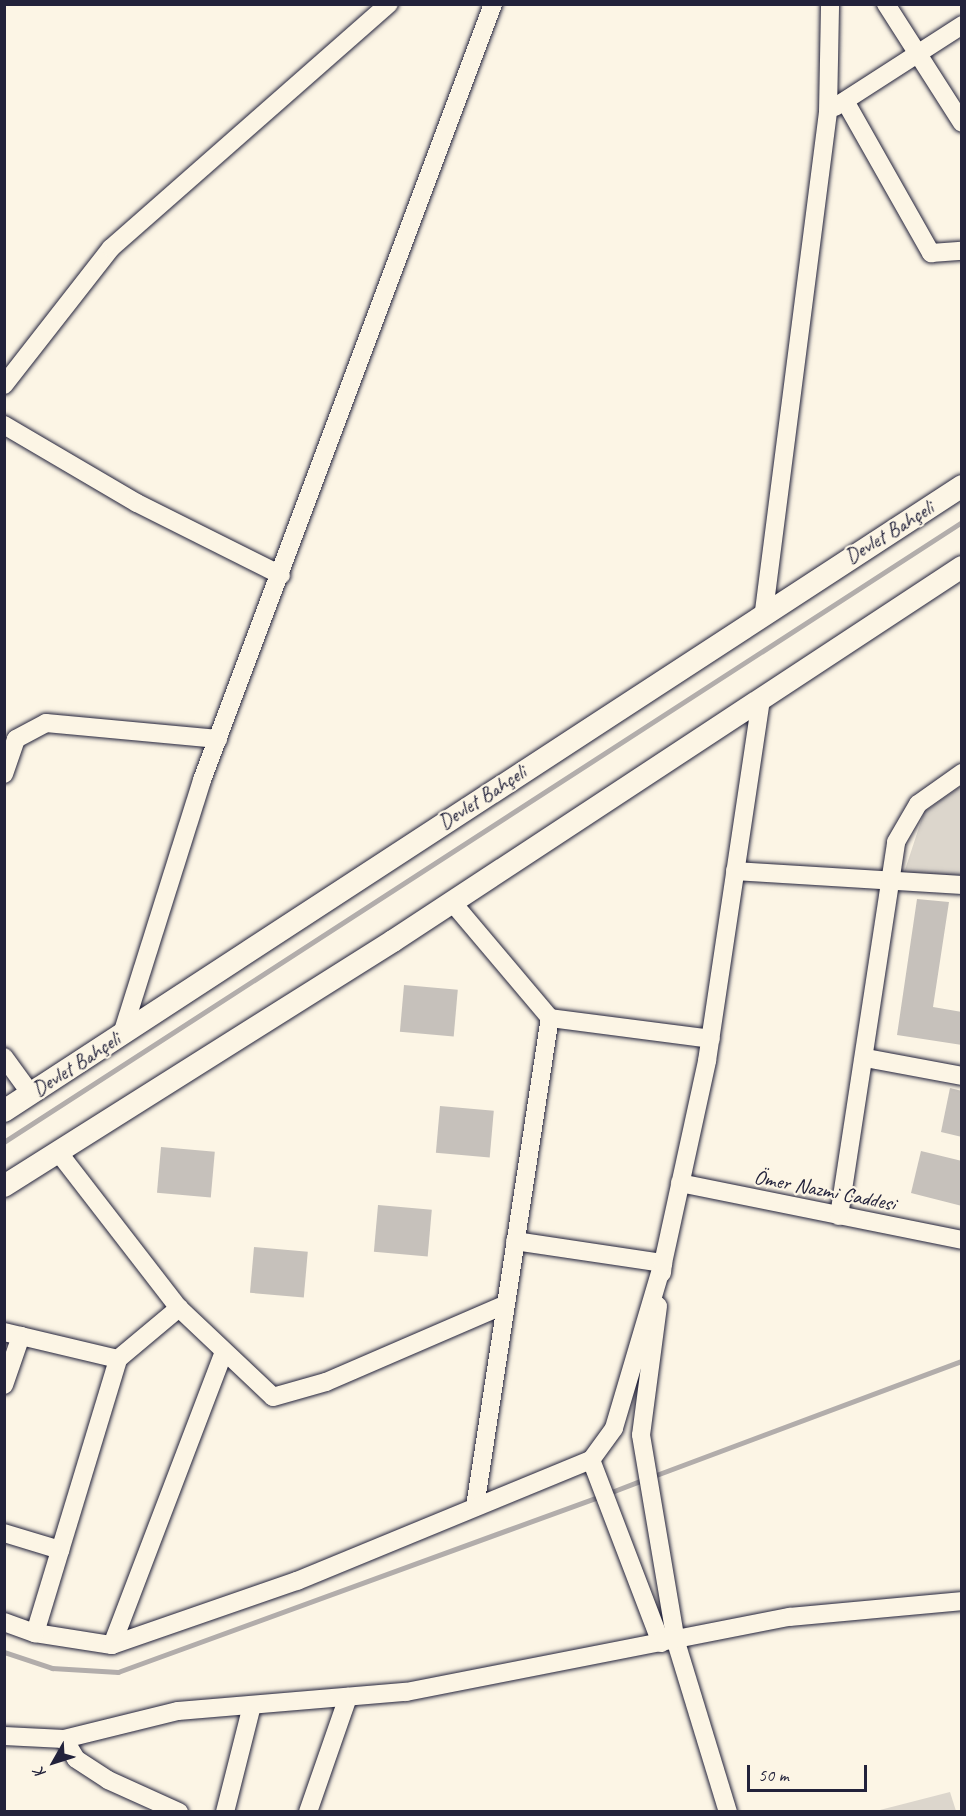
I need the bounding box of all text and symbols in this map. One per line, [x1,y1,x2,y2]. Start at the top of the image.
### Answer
street label: Devlet Bahçeli [840,495,938,569]
street label: Devlet Bahçeli [433,759,531,835]
street label: Devlet Bahçeli [27,1026,125,1102]
street label: Ömer Nazmi Caddesi [751,1164,899,1216]
north arrow [24,1732,84,1792]
scale bar [750,1753,870,1791]
text: K [30,1764,50,1783]
text: 50 m [758,1764,789,1786]

